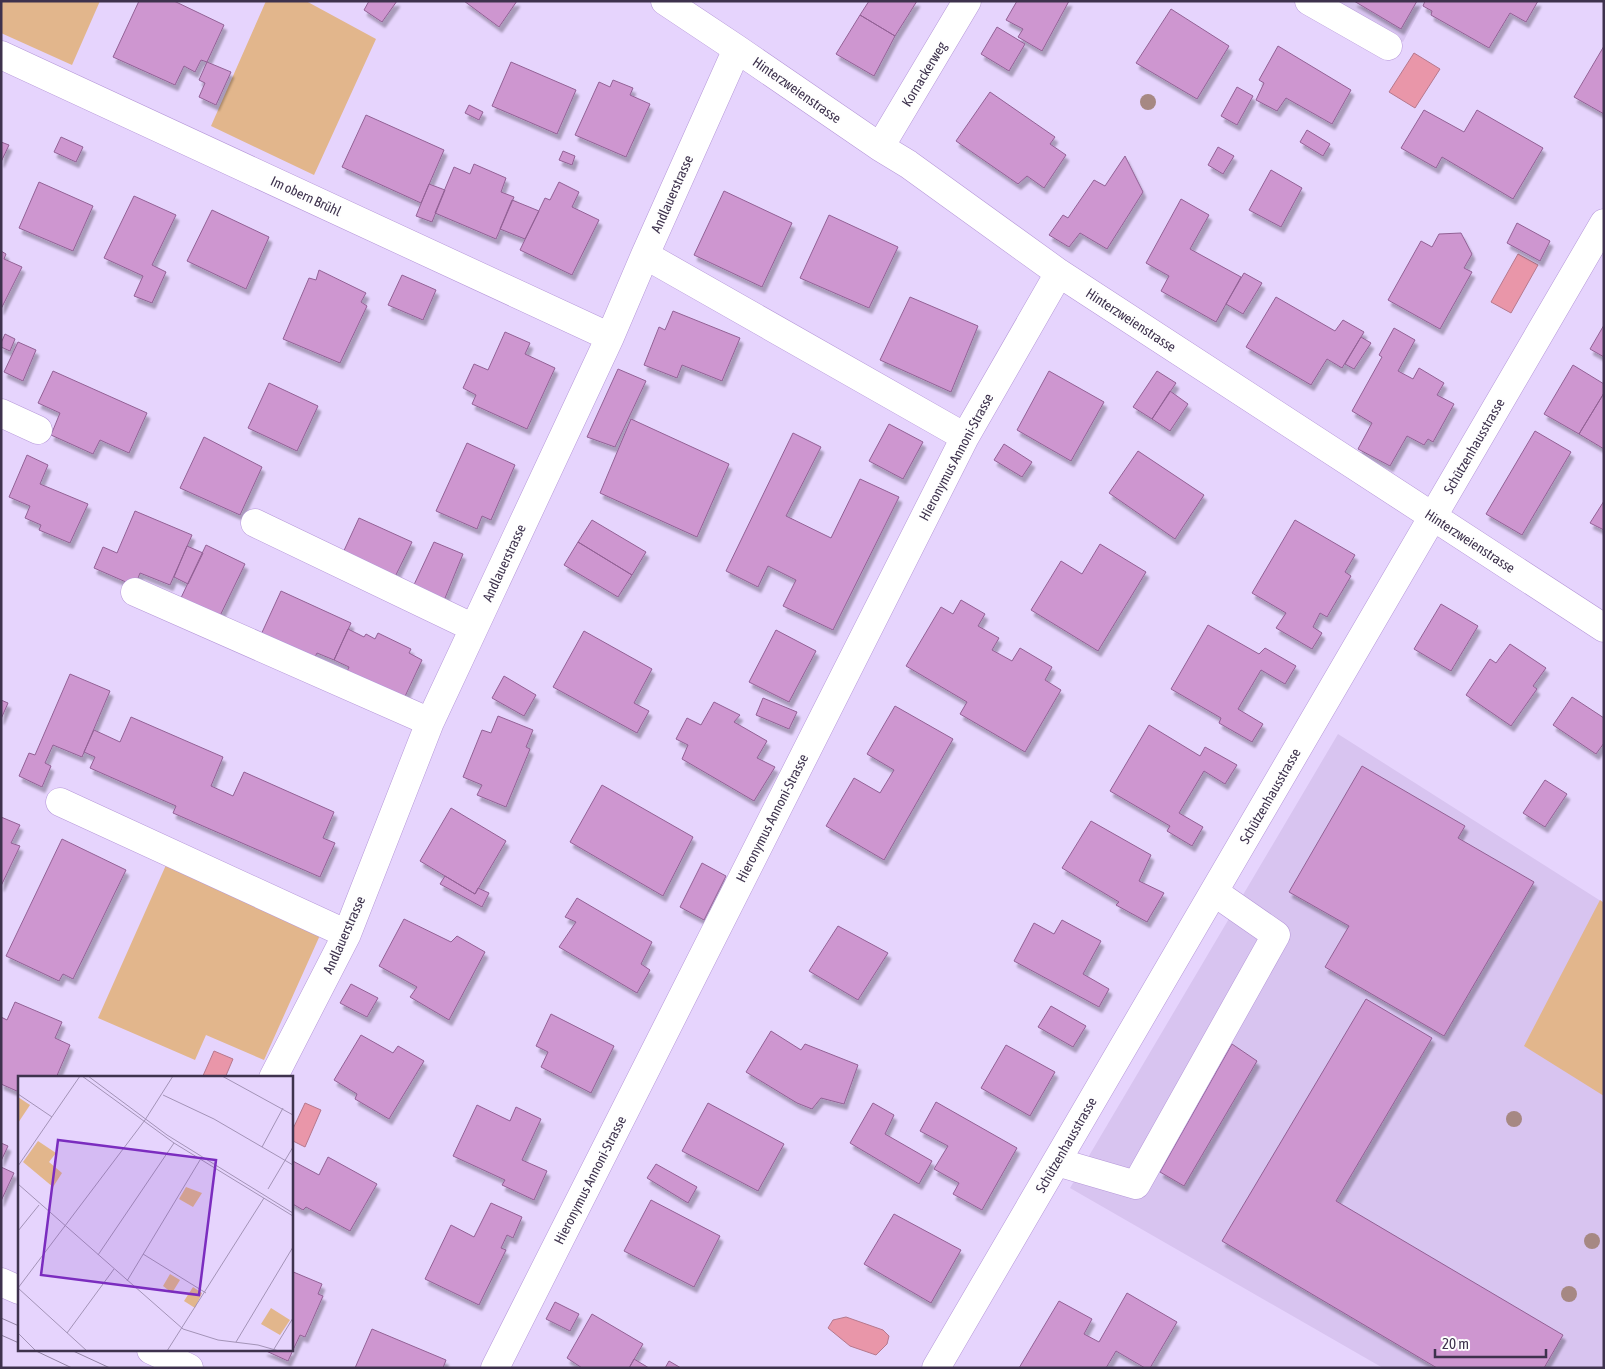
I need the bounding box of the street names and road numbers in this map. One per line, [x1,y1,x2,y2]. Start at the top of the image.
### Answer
street label: Kornackerweg [898,39,950,109]
street label: Hinterzweienstrasse [750,54,844,126]
street label: Andlauerstrasse [648,153,696,235]
street label: Im obern Brühl [268,173,344,219]
street label: Hinterzweienstrasse [1083,285,1179,355]
street label: Hieronymus Annoni-Strasse [916,391,996,523]
street label: Schützenhausstrasse [1440,396,1508,496]
street label: Hinterzweienstrasse [1422,506,1518,576]
street label: Andlauerstrasse [479,522,529,604]
street label: Schützenhausstrasse [1236,746,1304,846]
street label: Hieronymus Annoni-Strasse [733,751,811,885]
street label: Andlauerstrasse [320,894,368,976]
street label: Schützenhausstrasse [1032,1095,1100,1195]
street label: Hieronymus Annoni-Strasse [551,1113,629,1247]

